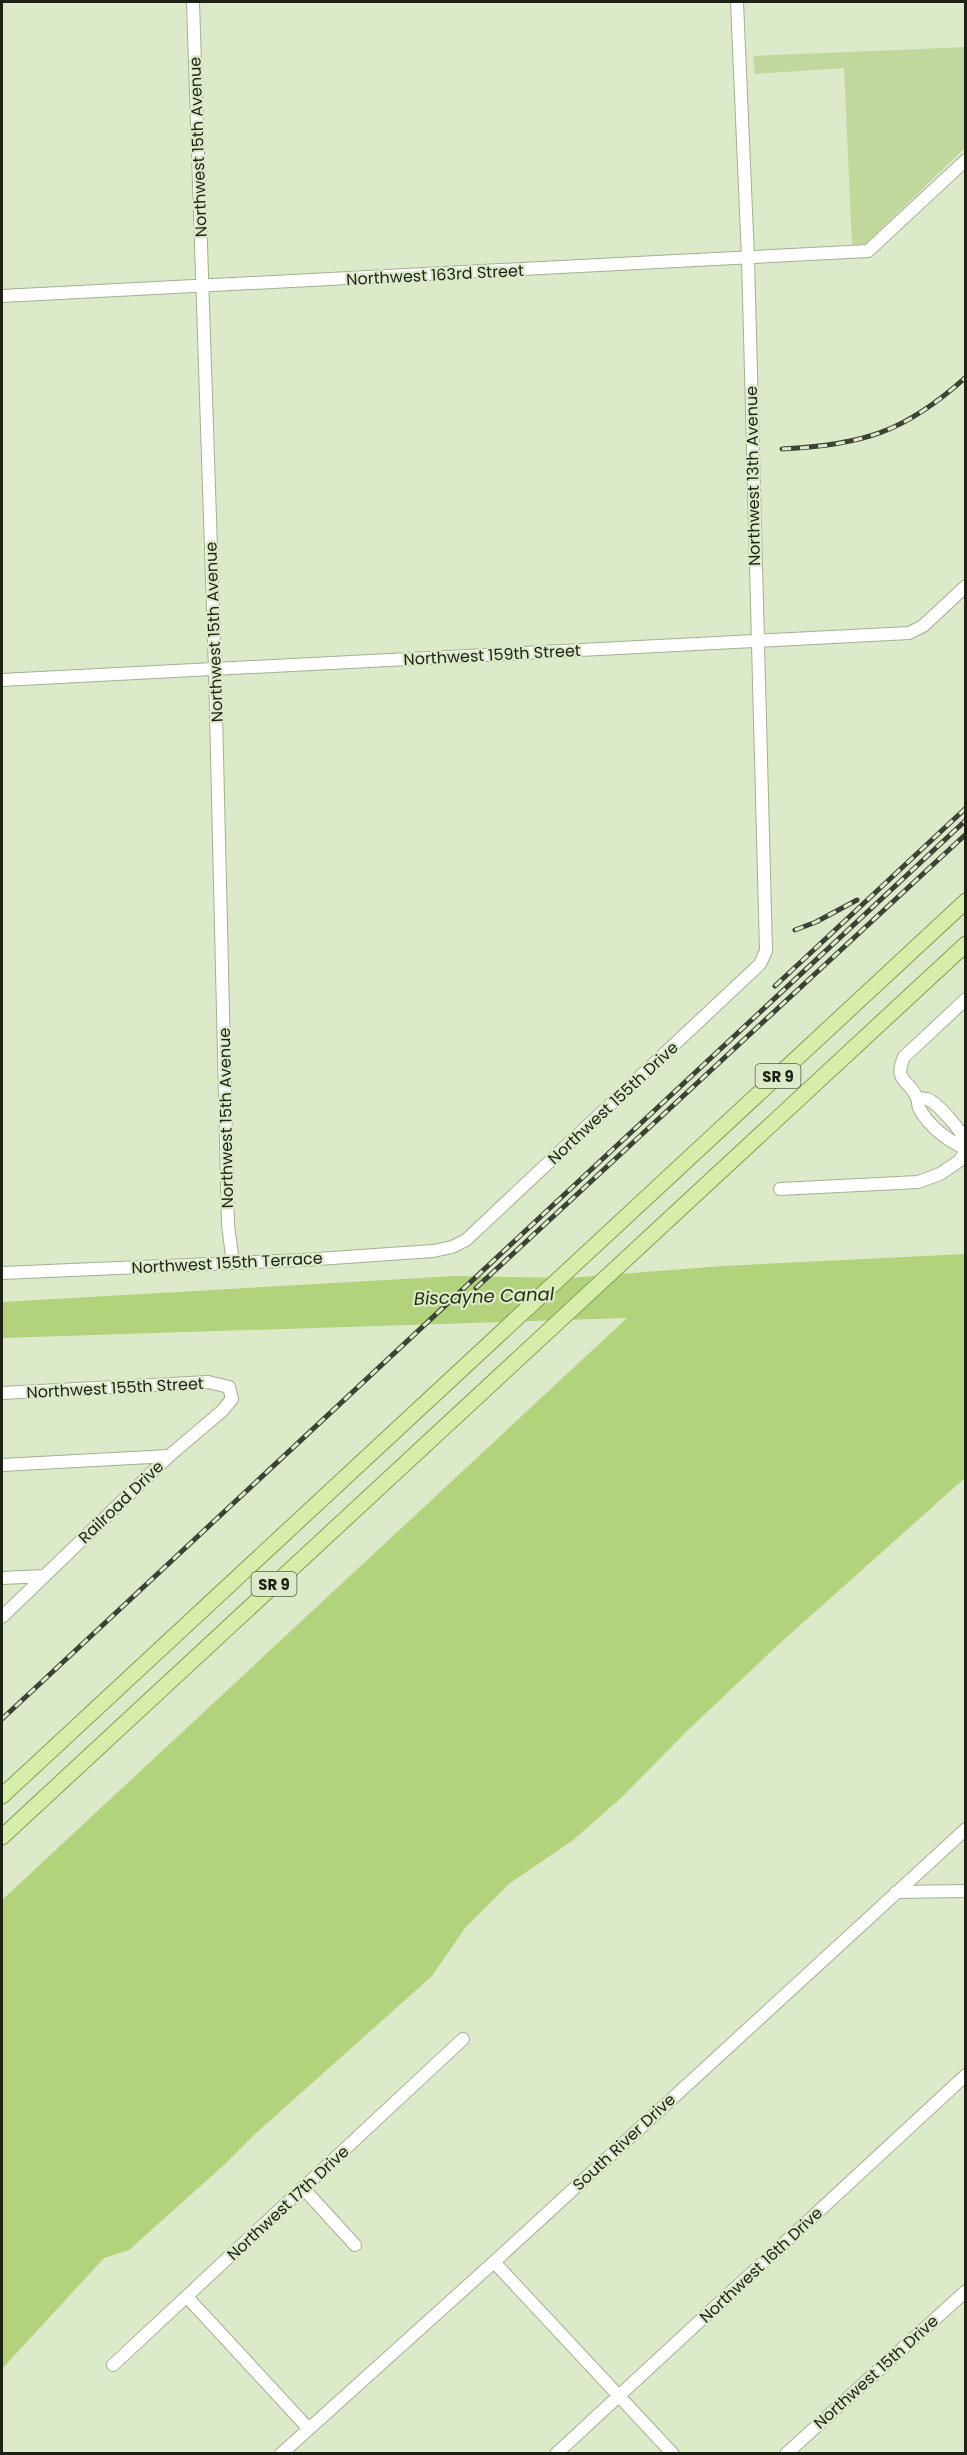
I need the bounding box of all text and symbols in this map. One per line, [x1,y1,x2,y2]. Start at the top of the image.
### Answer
street label: Northwest 15th Avenue [183,56,213,238]
street label: Northwest 163rd Street [346,259,524,291]
street label: Northwest 13th Avenue [740,386,766,566]
street label: Northwest 15th Avenue [199,541,229,723]
street label: Northwest 159th Street [403,639,581,671]
street label: Northwest 15th Avenue [213,1027,239,1208]
street label: Northwest 155th Drive [543,1036,683,1170]
road number: SR 9 [756,1064,800,1088]
street label: Northwest 155th Terrace [131,1247,323,1279]
water label: Biscayne Canal [413,1281,555,1311]
street label: Northwest 155th Street [26,1372,204,1404]
street label: Railroad Drive [73,1455,169,1549]
road number: SR 9 [252,1572,296,1596]
street label: South River Drive [567,2088,681,2196]
street label: Northwest 17th Drive [222,2140,354,2266]
street label: Northwest 16th Drive [694,2202,828,2328]
street label: Northwest 15th Drive [809,2310,943,2434]

